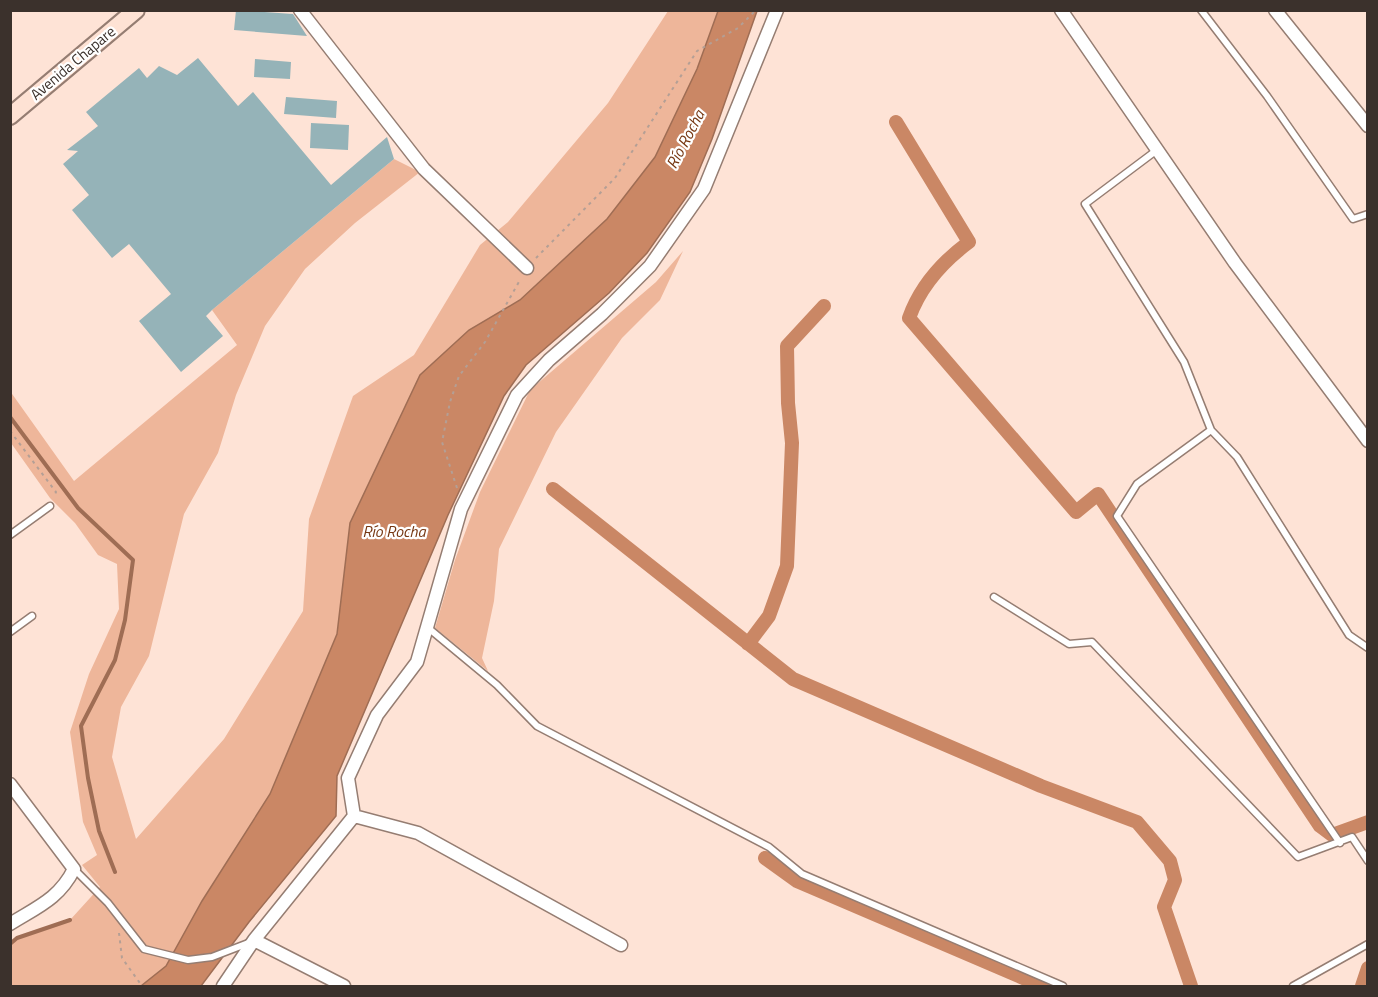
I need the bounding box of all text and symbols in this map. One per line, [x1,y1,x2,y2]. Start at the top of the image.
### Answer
street label: Avenida Chapare [25,20,120,105]
water label: Río Rocha [660,105,711,172]
water label: Río Rocha [362,519,427,543]

